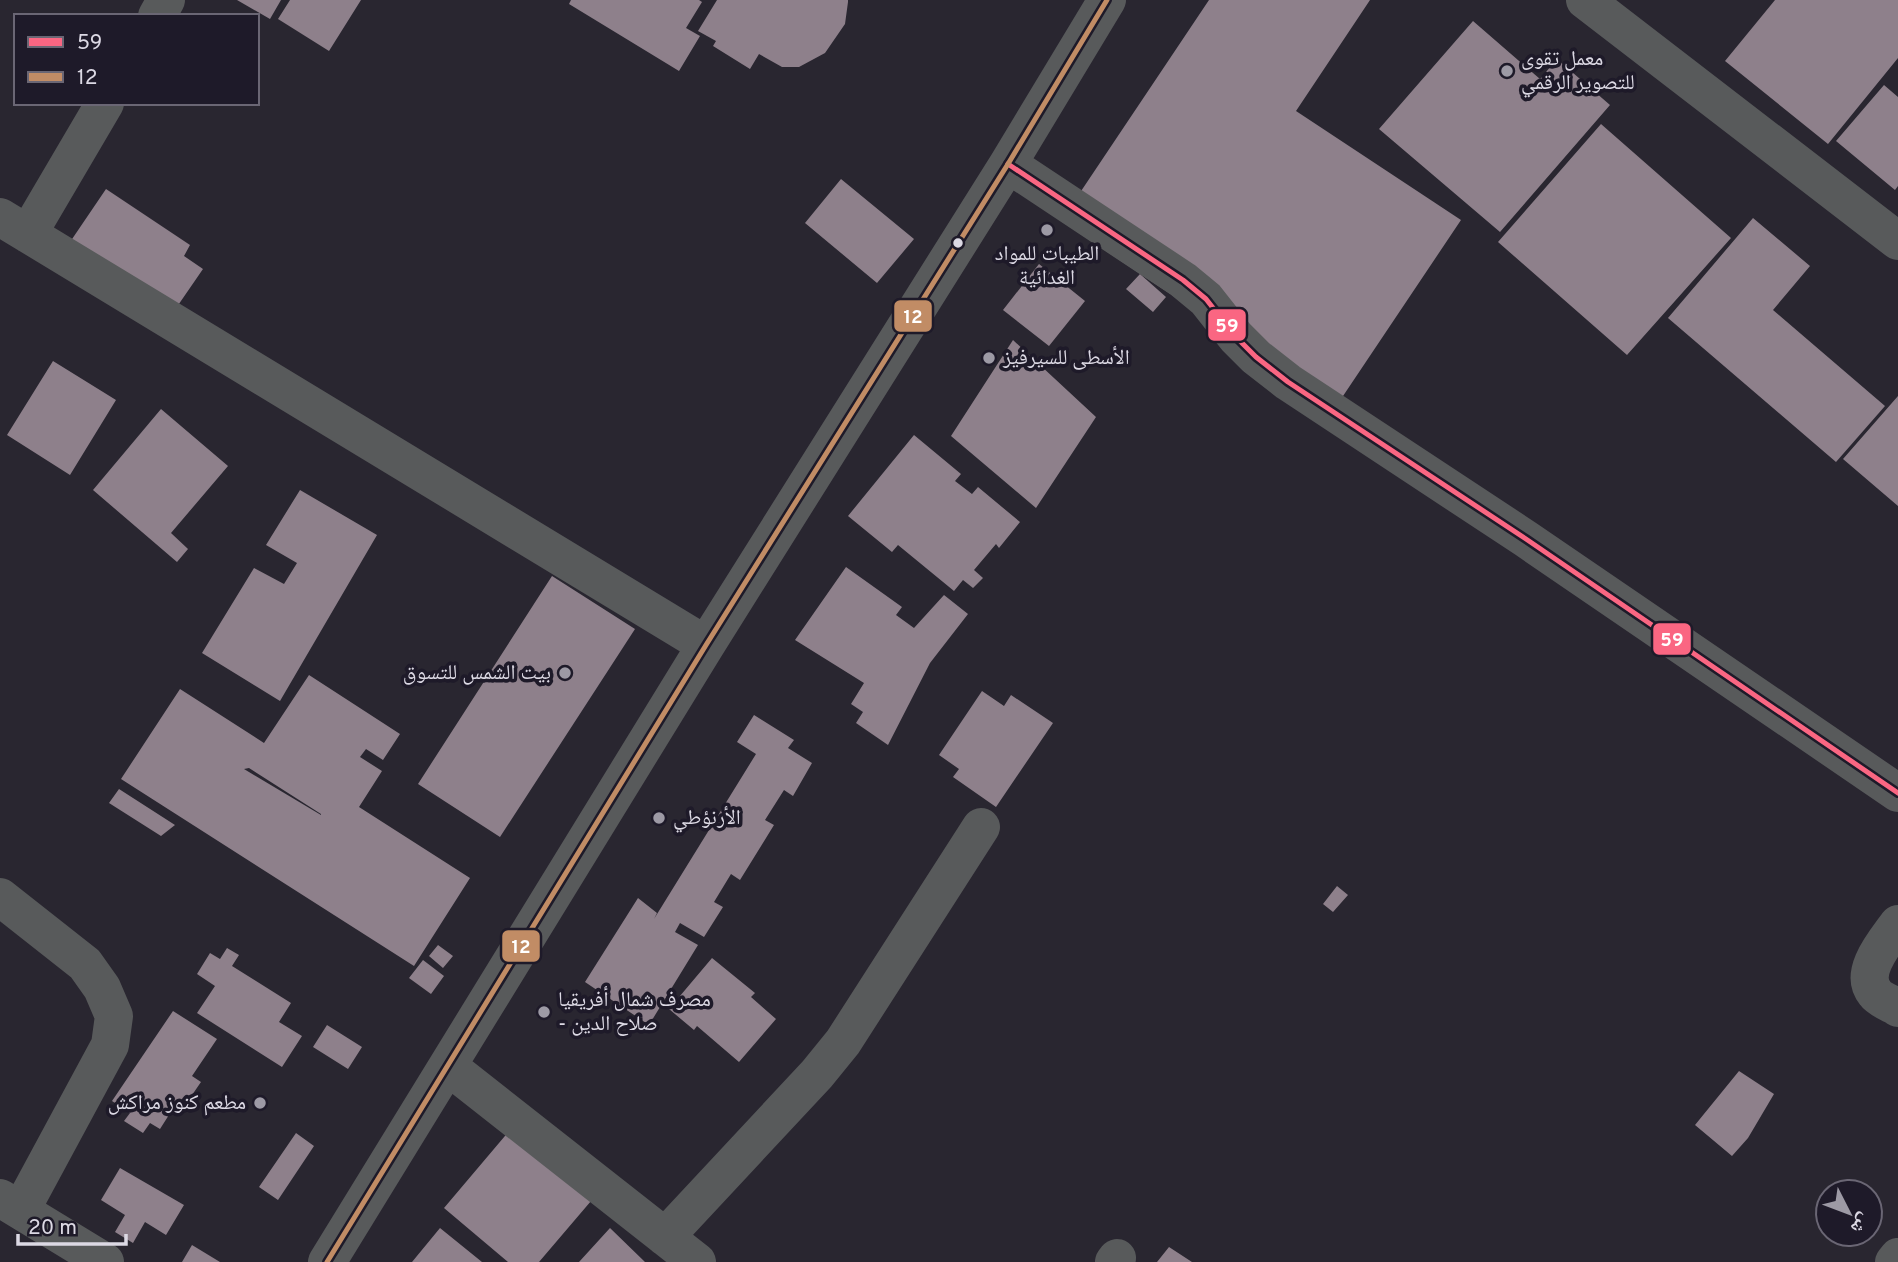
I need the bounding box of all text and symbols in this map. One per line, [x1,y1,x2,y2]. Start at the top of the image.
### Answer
legend [14,14,259,105]
text: 59 [77,30,102,57]
place label: معمل تقوى للتصوير الرقمي [1521,46,1635,98]
marker: معمل تقوى للتصوير الرقمي [1499,63,1515,79]
text: 12 [77,65,98,92]
marker: الطيبات للمواد الغدائية [1039,222,1055,238]
unlabelled marker [951,236,965,250]
place label: الطيبات للمواد الغدائية [995,241,1099,292]
line badge: 12 [893,299,933,333]
text: 12 [903,306,923,330]
line badge: 59 [1207,308,1247,342]
text: 59 [1215,315,1239,339]
place label: الأسطى للسيرفيز [1002,345,1130,372]
marker: الأسطى للسيرفيز [981,350,997,366]
line badge: 59 [1652,622,1692,656]
text: 59 [1660,629,1684,653]
place label: بيت الشمس للتسوق [403,660,551,687]
marker: بيت الشمس للتسوق [557,665,573,681]
place label: الأرنؤطي [673,805,741,833]
marker: الأرنؤطي [651,810,667,826]
line badge: 12 [501,929,541,963]
text: 12 [511,936,531,960]
place label: مصرف شمال أفريقيا - صلاح الدين [558,986,711,1038]
marker: مصرف شمال أفريقيا - صلاح الدين [536,1004,552,1020]
place label: مطعم كنوز مراكش [108,1090,246,1117]
marker: مطعم كنوز مراكش [252,1095,268,1111]
north arrow [1814,1178,1884,1248]
scale bar [18,1202,126,1246]
text: ش [1844,1208,1876,1239]
text: 20 m [28,1215,77,1242]

